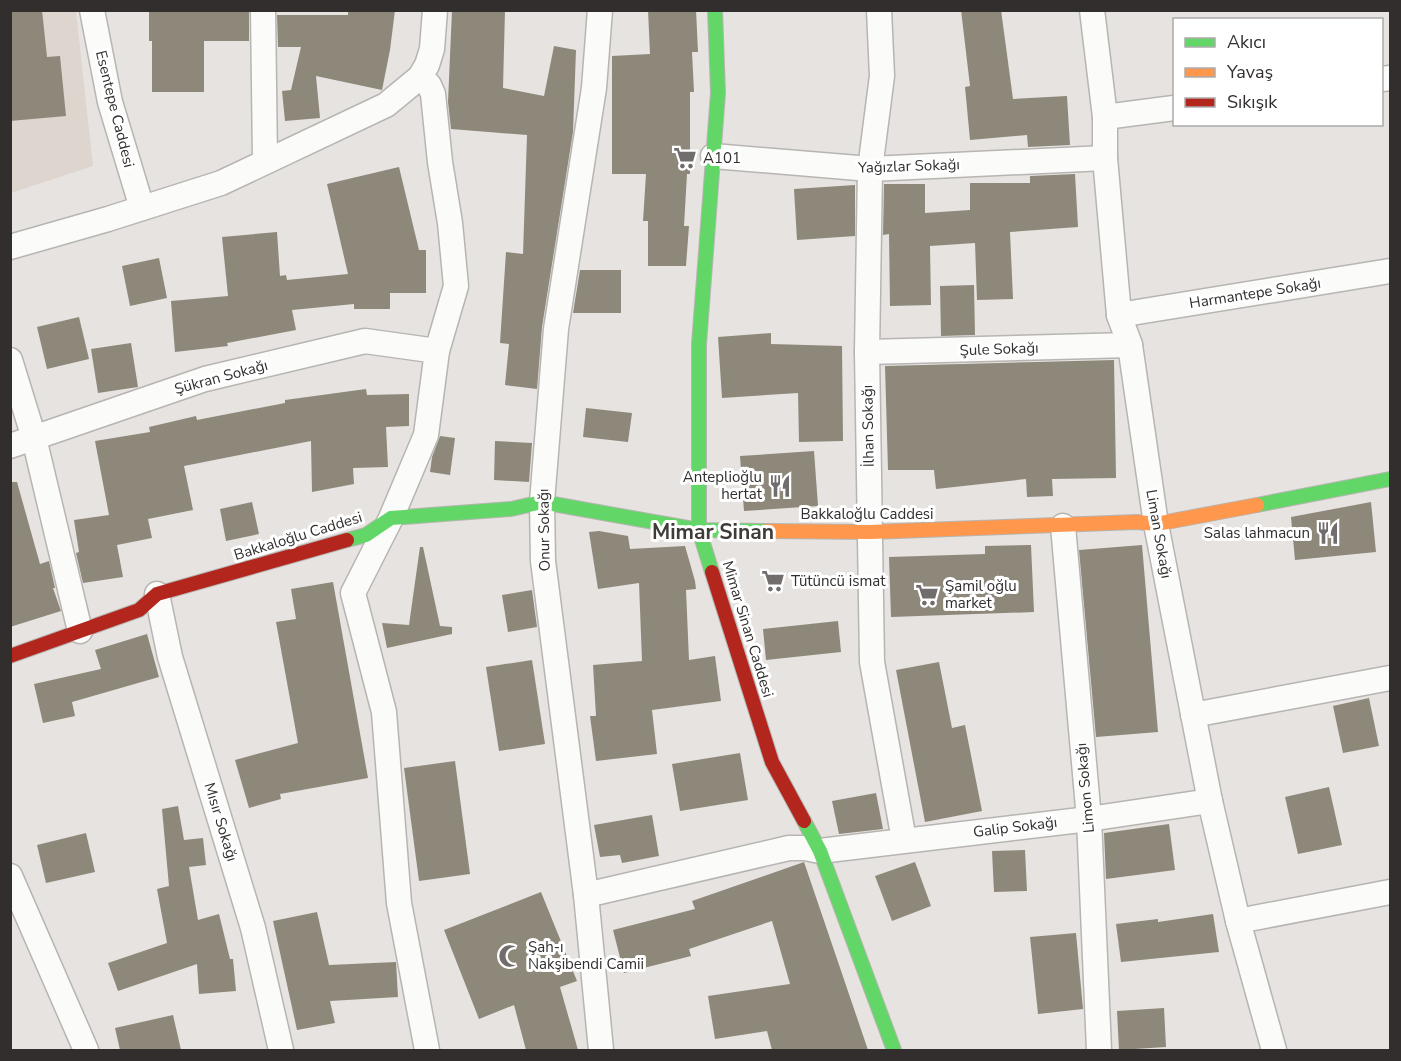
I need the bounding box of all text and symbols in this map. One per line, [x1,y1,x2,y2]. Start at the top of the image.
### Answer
legend [1173,18,1383,126]
text: Akıcı [1227,30,1266,54]
street label: Esentepe Caddesi [91,48,139,170]
text: Yavaş [1226,60,1273,84]
text: Sıkışık [1227,90,1278,114]
supermarket icon: A101 [672,145,698,171]
place label: A101 [703,148,741,168]
street label: Yağızlar Sokağı [857,154,960,178]
street label: Harmantepe Sokağı [1188,273,1322,313]
street label: Şule Sokağı [959,338,1039,360]
street label: Şükran Sokağı [172,355,270,399]
street label: İlhan Sokağı [857,385,879,467]
place label: Anteplioğlu hertat [683,467,763,504]
restaurant icon: Anteplioğlu hertat [767,473,793,499]
street label: Onur Sokağı [533,488,555,572]
street label: Liman Sokağı [1141,488,1177,580]
street label: Bakkaloğlu Caddesi [800,504,934,524]
street label: Bakkaloğlu Caddesi [231,507,365,565]
district label: Mimar Sinan [652,518,774,546]
restaurant icon: Salas lahmacun [1315,520,1341,546]
place label: Salas lahmacun [1204,523,1310,543]
street label: Mimar Sinan Caddesi [718,558,778,700]
supermarket icon: Tütüncü ismat [760,568,786,594]
place label: Tütüncü ismat [791,571,886,591]
place label: Şamil oğlu market [945,576,1017,613]
supermarket icon: Şamil oğlu market [914,582,940,608]
street label: Limon Sokağı [1071,742,1099,834]
street label: Mısır Sokağı [200,780,242,864]
street label: Galip Sokağı [972,812,1058,842]
place label: Şah-ı Nakşibendi Camii [528,937,644,974]
mosque icon: Şah-ı Nakşibendi Camii [497,943,523,969]

